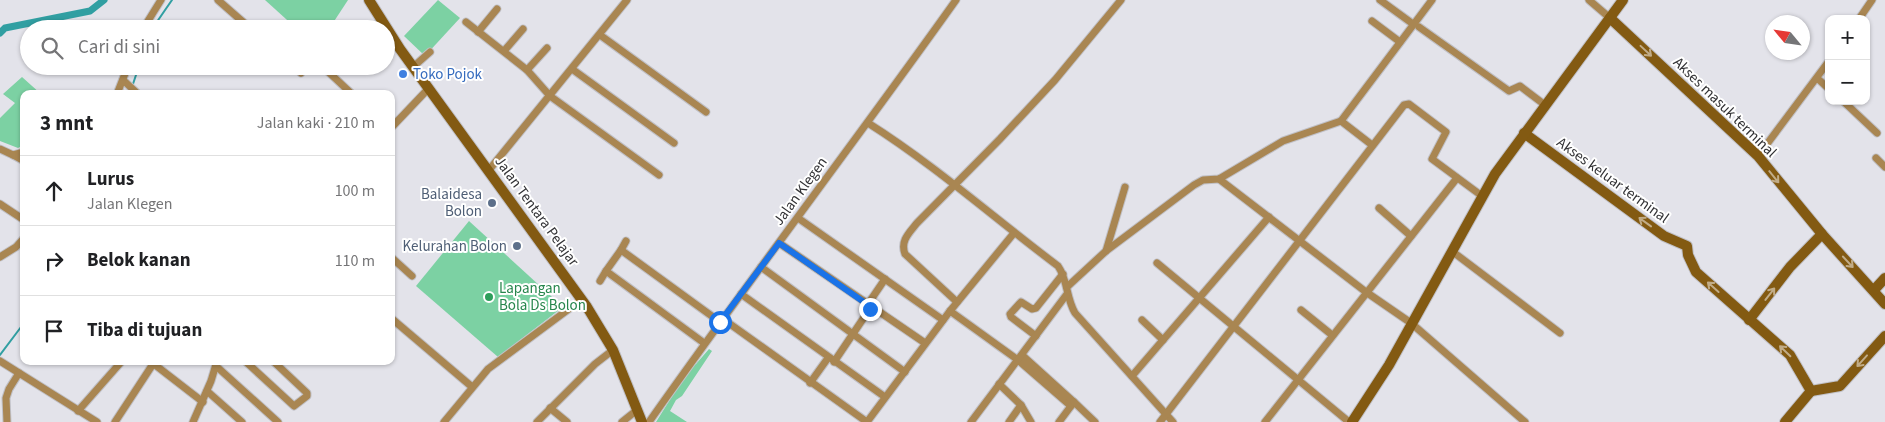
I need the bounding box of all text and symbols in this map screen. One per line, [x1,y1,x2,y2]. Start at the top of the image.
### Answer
north arrow [1765,15,1810,60]
map controls [1825,15,1870,105]
button: + [1825,15,1870,60]
search box [20,20,395,75]
icon: search [38,34,66,62]
text: Cari di sini [78,34,160,61]
one-way arrow [1639,45,1652,57]
street label: Akses masuk terminal [1668,52,1781,163]
button: − [1825,60,1870,105]
place label: Toko Pojok [413,64,483,85]
marker: Toko Pojok [397,68,409,80]
text: 3 mnt [40,108,93,138]
text: Jalan kaki · 210 m [257,112,375,134]
street label: Akses keluar terminal [1552,132,1673,228]
street label: Jalan Tentara Pelajar [490,152,584,271]
street label: Jalan Klegen [768,153,832,230]
text: Lurus [87,166,134,193]
one-way arrow [1769,170,1780,183]
icon: ahead [40,177,68,205]
text: 100 m [335,180,375,202]
place label: Balaidesa Bolon [421,184,482,222]
text: Jalan Klegen [87,193,172,215]
marker: Balaidesa Bolon [486,197,498,209]
one-way arrow [1638,217,1652,227]
place label: Kelurahan Bolon [403,236,507,257]
marker: Kelurahan Bolon [511,240,523,252]
icon: right [40,247,68,275]
text: Belok kanan [87,247,191,274]
text: 110 m [335,250,375,272]
one-way arrow [1842,256,1854,269]
place label: Lapangan Bola Ds Bolon [499,278,586,316]
one-way arrow [1706,281,1719,293]
one-way arrow [1764,288,1775,301]
marker: Lapangan Bola Ds Bolon [483,291,495,303]
route end [859,298,882,321]
route start [709,311,732,334]
icon: arrive [40,317,68,345]
text: Tiba di tujuan [87,317,202,344]
one-way arrow [1779,345,1791,357]
one-way arrow [1857,354,1868,367]

